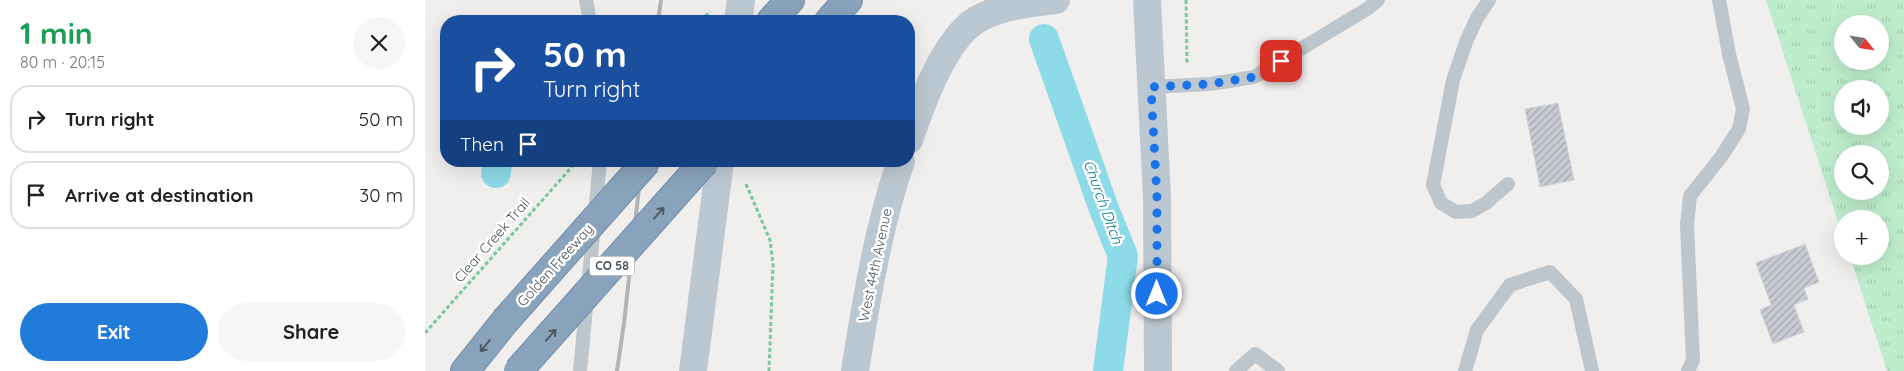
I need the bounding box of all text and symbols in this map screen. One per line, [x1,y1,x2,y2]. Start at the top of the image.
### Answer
text: 1 min [20,14,93,52]
north arrow [1834,15,1889,70]
map controls [1834,15,1889,265]
button: close [353,17,405,69]
text: 50 m [543,32,627,76]
icon: right [460,35,525,100]
pin [1260,40,1302,82]
icon: arrive [1267,47,1295,75]
text: 80 m · 20:15 [20,52,105,72]
text: Turn right [543,75,640,103]
button: sound [1834,80,1889,135]
icon: right [22,105,50,133]
text: Turn right [65,107,154,131]
text: 50 m [359,107,403,131]
icon: arrive [514,130,542,158]
text: Then [460,132,504,156]
button: search [1834,145,1889,200]
water label: Church Ditch [1079,157,1128,247]
icon: arrive [22,181,50,209]
text: Arrive at destination [65,183,254,207]
text: 30 m [359,183,403,207]
street label: Clear Creek Trail [450,194,534,286]
one-way arrow [653,207,664,220]
street label: West 44th Avenue [854,207,896,323]
button: + [1834,210,1889,265]
street label: Golden Freeway [513,220,597,310]
road number: CO 58 [589,256,635,276]
position arrow [1130,267,1182,319]
button: Exit [20,303,208,361]
button: Share [218,303,405,361]
one-way arrow [545,328,556,341]
one-way arrow [479,339,490,352]

